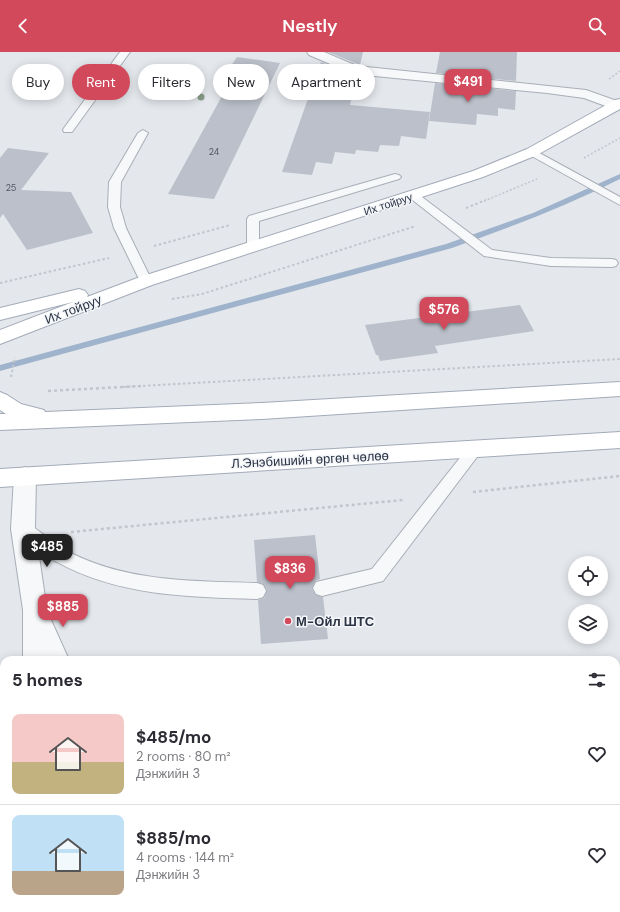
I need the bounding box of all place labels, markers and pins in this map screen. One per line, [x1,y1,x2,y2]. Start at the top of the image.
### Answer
pin: $491 [444,69,492,103]
pin: $576 [420,297,468,331]
pin: $485 [23,534,71,568]
pin: $836 [266,556,314,590]
pin: $885 [39,594,87,628]
place label: М-Ойл ШТС [296,613,375,630]
marker: М-Ойл ШТС [283,616,293,626]

